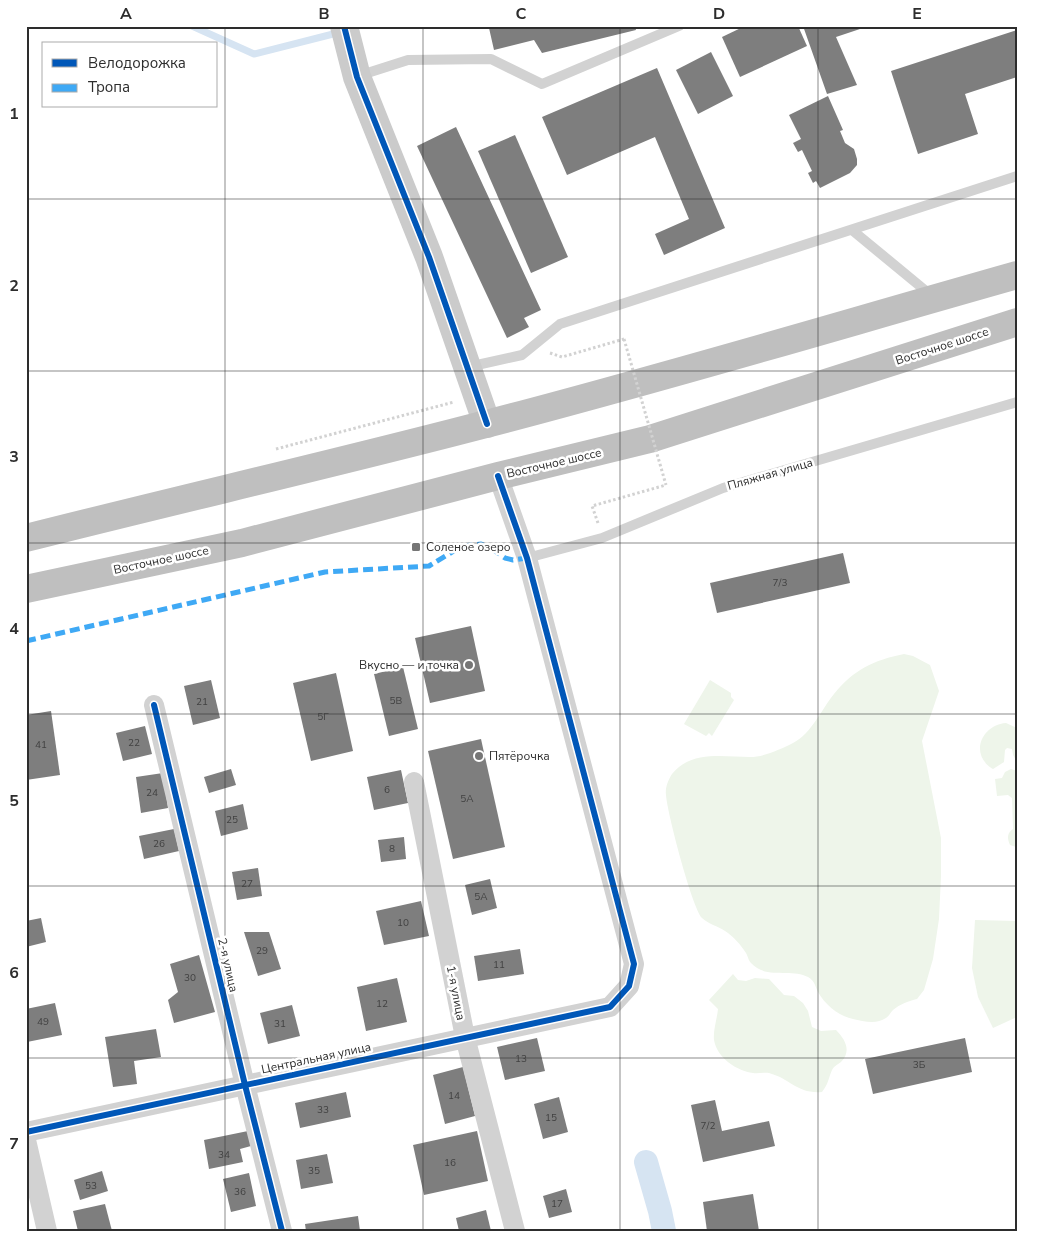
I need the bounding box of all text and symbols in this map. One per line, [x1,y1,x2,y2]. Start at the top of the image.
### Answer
text: A [120,3,132,25]
text: B [318,3,330,25]
text: C [516,3,527,25]
text: D [713,3,725,25]
text: E [912,3,922,25]
legend [42,42,218,108]
text: Велодорожка [88,53,186,73]
text: Тропа [88,77,130,97]
text: 1 [9,103,19,125]
text: 2 [9,275,19,297]
street label: Восточное шоссе [893,323,991,369]
street label: Восточное шоссе [505,444,603,482]
text: 3 [9,446,19,468]
street label: Пляжная улица [725,454,815,494]
place label: Соленое озеро [426,539,511,555]
marker: Соленое озеро [410,541,422,553]
street label: Восточное шоссе [112,542,210,578]
house number: 7/3 [773,576,787,590]
text: 4 [9,618,19,640]
place label: Вкусно — и точка [359,657,459,673]
marker: Вкусно — и точка [463,659,475,671]
house number: 5В [390,694,403,708]
house number: 21 [196,695,208,709]
house number: 5Г [317,710,329,724]
house number: 22 [128,736,140,750]
house number: 41 [35,738,47,752]
place label: Пятёрочка [489,748,550,764]
marker: Пятёрочка [473,750,485,762]
house number: 6 [384,783,390,797]
house number: 24 [146,786,158,800]
text: 5 [9,790,19,812]
house number: 5А [460,792,474,806]
house number: 25 [226,813,238,827]
house number: 26 [153,837,165,851]
house number: 8 [389,842,395,856]
house number: 27 [241,877,253,891]
house number: 5А [474,890,488,904]
house number: 10 [397,916,409,930]
street label: 2-я улица [214,936,242,994]
house number: 29 [256,944,268,958]
house number: 11 [493,958,505,972]
text: 6 [9,962,19,984]
street label: 1-я улица [443,964,469,1022]
house number: 30 [184,971,196,985]
house number: 12 [376,997,388,1011]
house number: 49 [37,1015,49,1029]
house number: 31 [274,1017,286,1031]
street label: Центральная улица [260,1039,372,1077]
house number: 13 [515,1052,527,1066]
house number: 3Б [913,1058,926,1072]
house number: 14 [448,1089,460,1103]
house number: 33 [317,1103,329,1117]
house number: 15 [545,1111,557,1125]
house number: 7/2 [701,1119,715,1133]
text: 7 [9,1133,19,1155]
house number: 34 [218,1148,230,1162]
house number: 16 [444,1156,456,1170]
house number: 35 [308,1164,320,1178]
house number: 53 [85,1179,97,1193]
house number: 36 [234,1185,246,1199]
house number: 17 [551,1197,563,1211]

